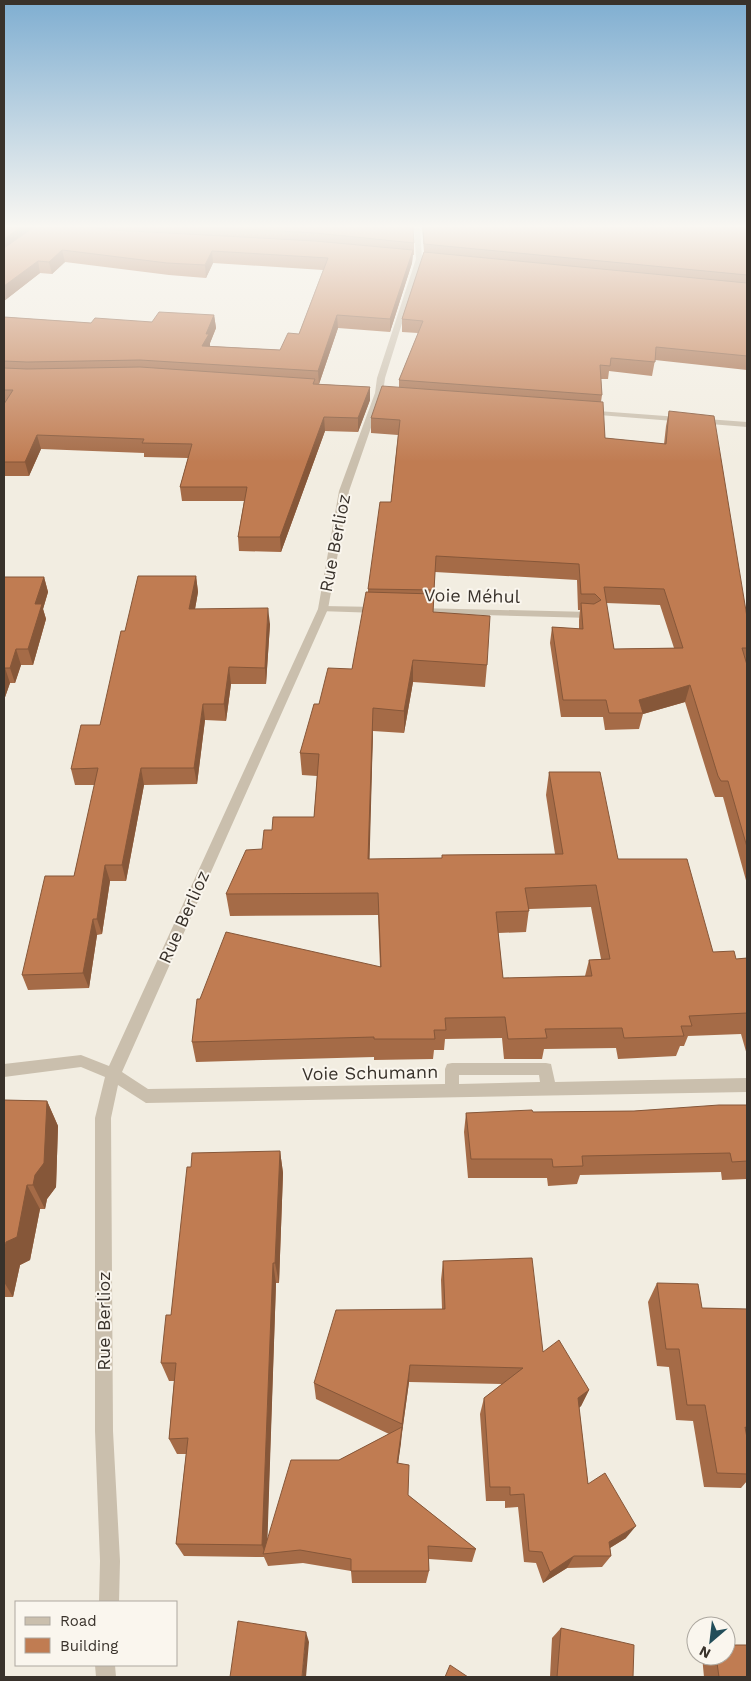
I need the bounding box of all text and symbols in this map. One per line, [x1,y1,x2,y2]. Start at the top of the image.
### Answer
street label: Rue Berlioz [315,492,354,594]
street label: Voie Méhul [424,584,521,607]
street label: Rue Berlioz [154,867,213,966]
street label: Voie Schumann [302,1061,438,1084]
street label: Rue Berlioz [93,1271,114,1371]
legend [15,1601,178,1666]
text: Road [60,1612,97,1630]
north arrow [686,1616,736,1666]
text: Building [60,1637,118,1655]
text: N [697,1643,713,1662]

